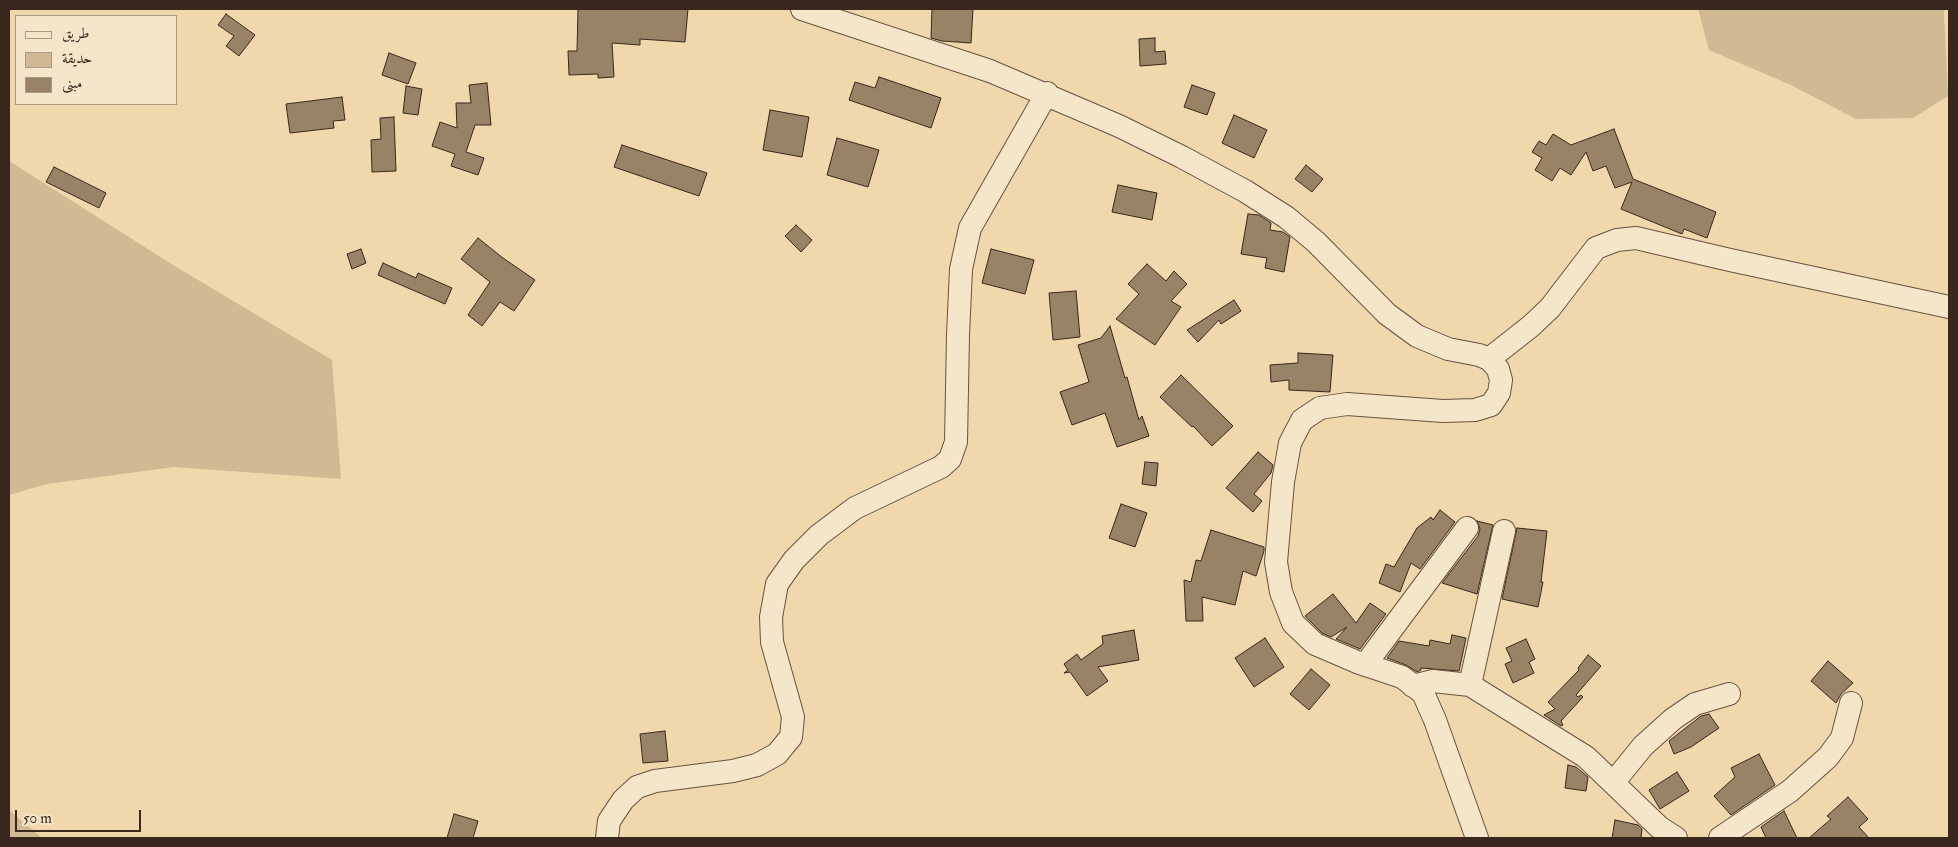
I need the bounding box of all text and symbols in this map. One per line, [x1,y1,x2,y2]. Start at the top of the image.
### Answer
legend [15,15,178,105]
text: طريق [62,24,89,43]
text: حديقة [62,49,92,68]
text: مبنى [62,74,82,93]
scale bar [18,800,144,832]
text: 50 m [23,809,52,828]

